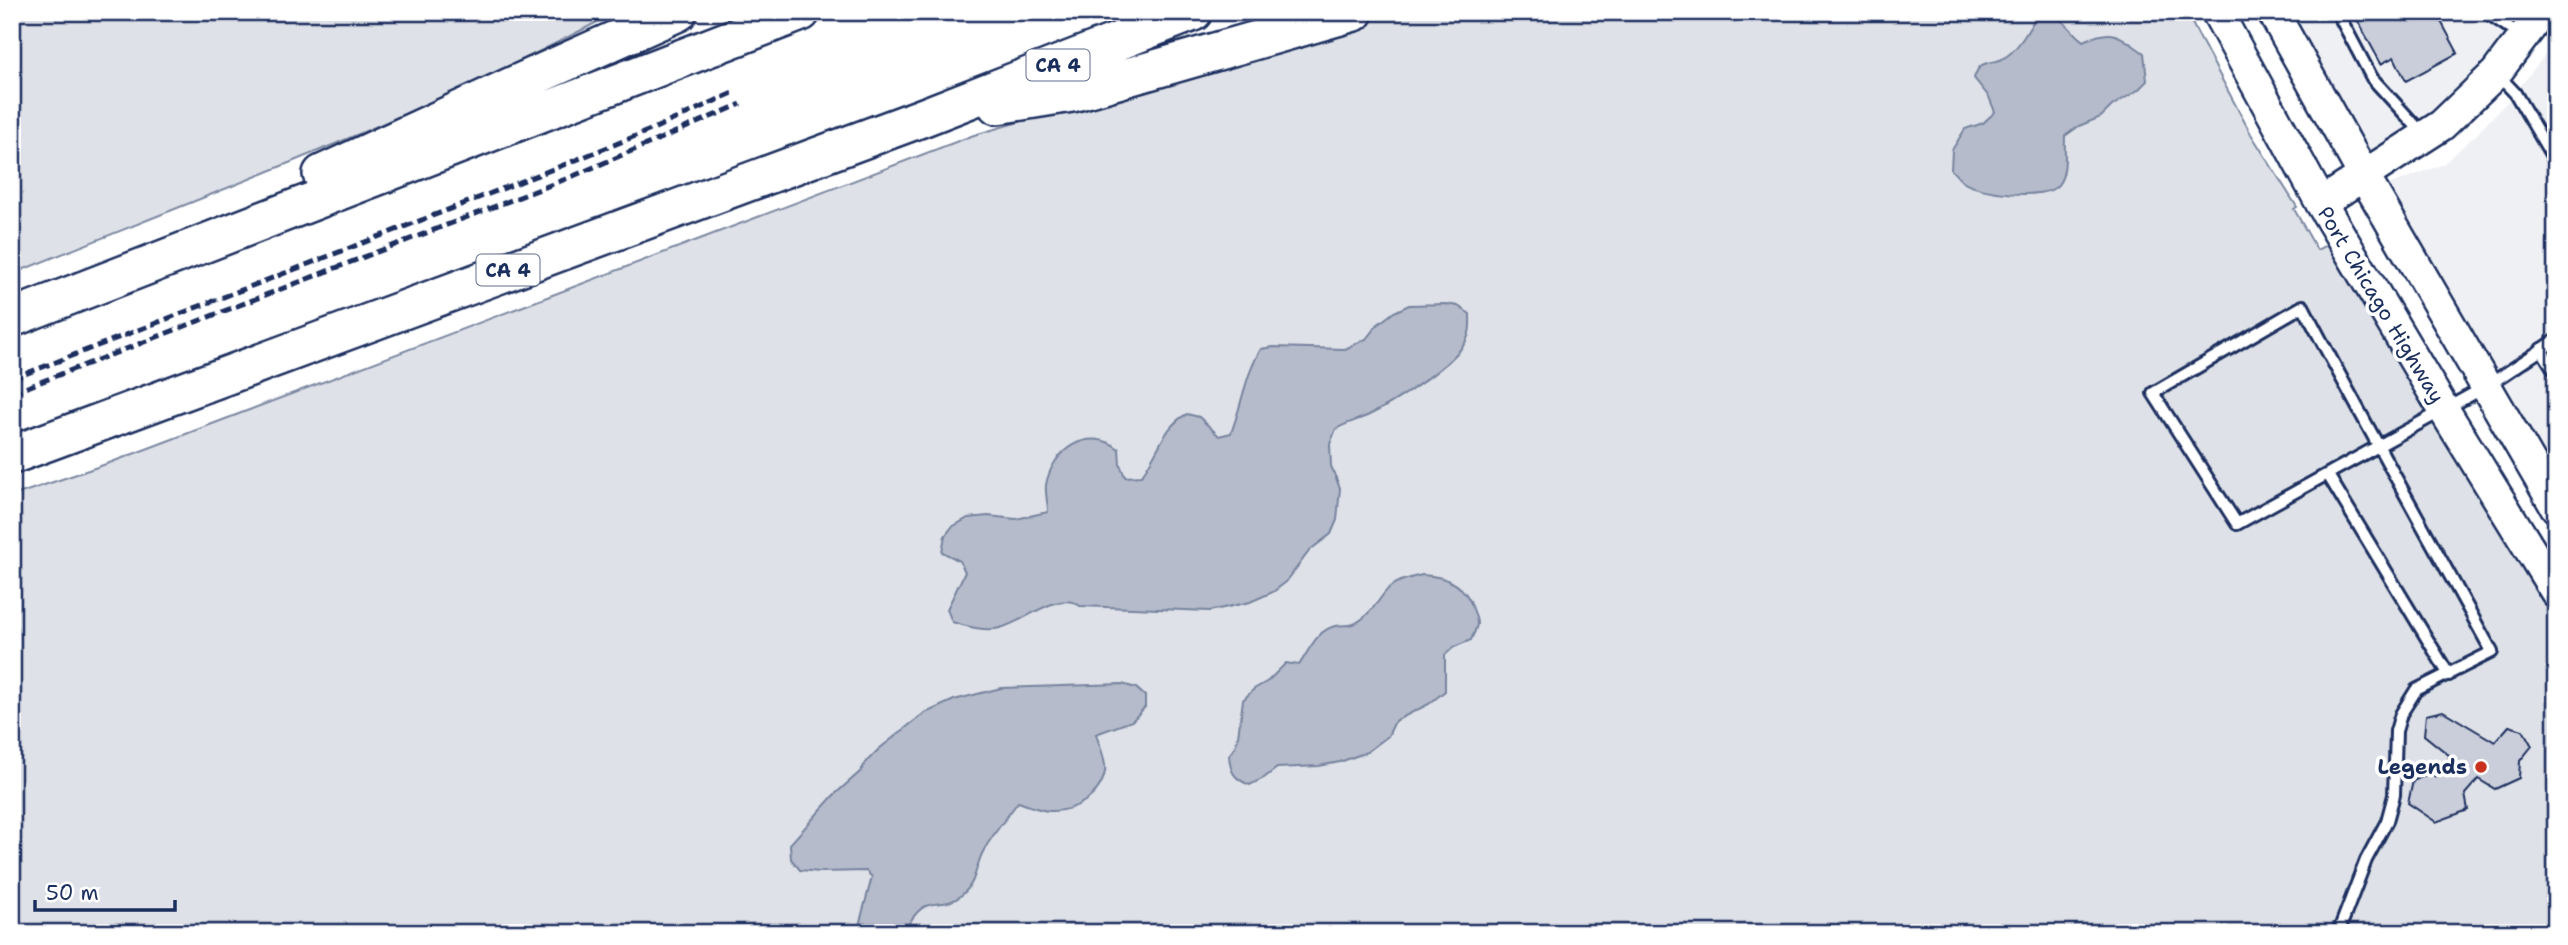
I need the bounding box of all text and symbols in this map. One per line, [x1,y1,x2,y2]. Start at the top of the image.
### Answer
road number: CA 4 [1026,50,1090,80]
street label: Port Chicago Highway [2311,201,2451,409]
road number: CA 4 [476,254,540,286]
place label: Legends [2378,753,2467,781]
marker: Legends [2473,759,2489,775]
scale bar [35,868,175,912]
text: 50 m [46,879,99,907]

